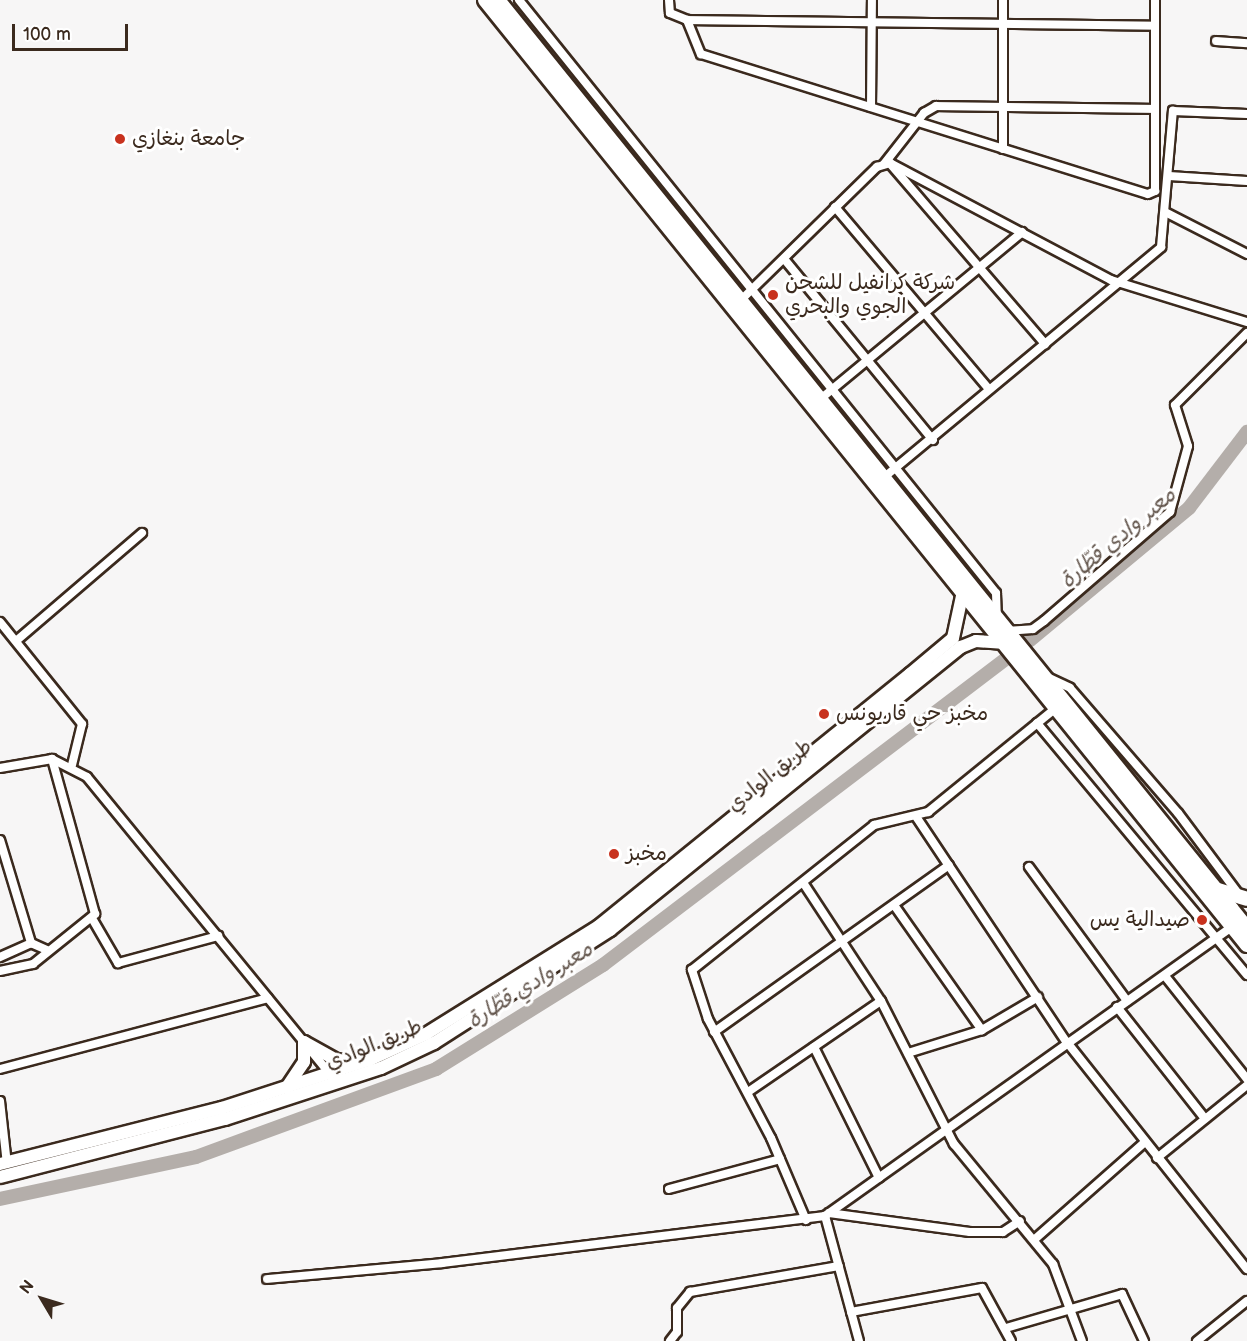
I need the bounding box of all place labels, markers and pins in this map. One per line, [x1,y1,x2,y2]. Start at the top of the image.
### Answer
place label: جامعة بنغازي [132,126,245,152]
marker: جامعة بنغازي [113,132,127,146]
place label: شركة كرانفيل للشحن الجوي والبحري [785,270,955,320]
marker: شركة كرانفيل للشحن الجوي والبحري [766,288,780,302]
place label: مخبز حي قاريونس [836,701,988,727]
marker: مخبز حي قاريونس [817,707,831,721]
place label: مخبز [626,841,667,867]
marker: مخبز [607,847,621,861]
place label: صيدالية يس [1090,907,1190,933]
marker: صيدالية يس [1195,913,1209,927]

